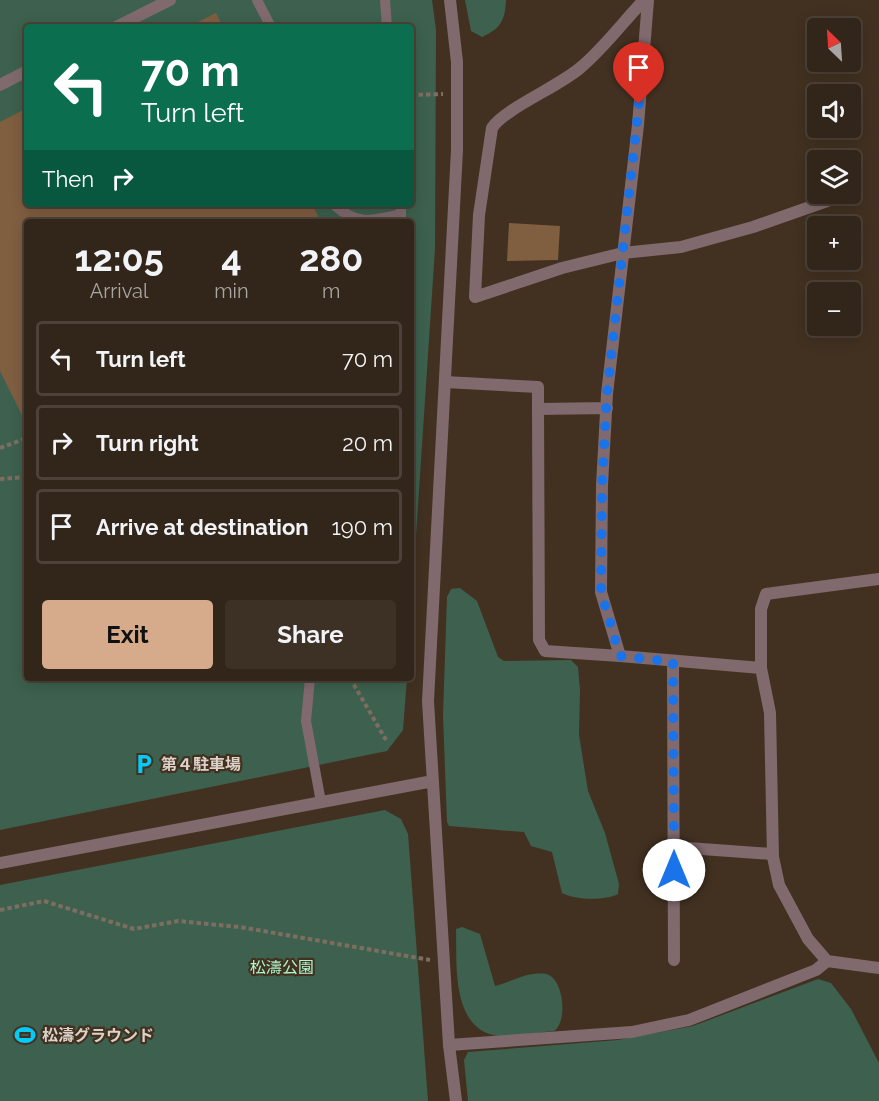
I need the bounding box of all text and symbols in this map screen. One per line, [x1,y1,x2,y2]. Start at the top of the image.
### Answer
north arrow [807,18,861,72]
map controls [807,18,861,336]
pin [613,42,664,104]
text: 70 m [141,47,240,96]
icon: left [42,48,120,126]
icon: arrive [622,51,655,84]
button: sound [807,84,861,138]
text: Turn left [141,97,244,128]
button: layers [807,150,861,204]
icon: right [106,162,139,195]
text: Then [42,166,94,192]
button: + [807,216,861,270]
text: 12:05 [75,237,164,279]
text: 4 [221,237,242,279]
text: 280 [299,237,363,279]
text: Arrival [90,279,148,303]
text: min [214,279,249,303]
text: m [322,279,340,303]
button: − [807,282,861,336]
icon: left [45,342,78,375]
text: Turn left [96,346,186,372]
text: 70 m [342,346,393,372]
icon: right [45,426,78,459]
text: Turn right [96,430,199,456]
text: 20 m [342,430,393,456]
icon: arrive [45,510,78,543]
text: Arrive at destination [96,514,309,540]
text: 190 m [331,514,393,540]
button: Exit [42,600,213,669]
button: Share [225,600,396,669]
parking icon: 第４駐車場 [132,752,156,776]
place label: 第４駐車場 [161,755,241,774]
position arrow [642,838,706,902]
park label: 松濤公園 [250,958,314,977]
sports icon: 松濤グラウンド [13,1023,37,1047]
place label: 松濤グラウンド [42,1026,154,1045]

